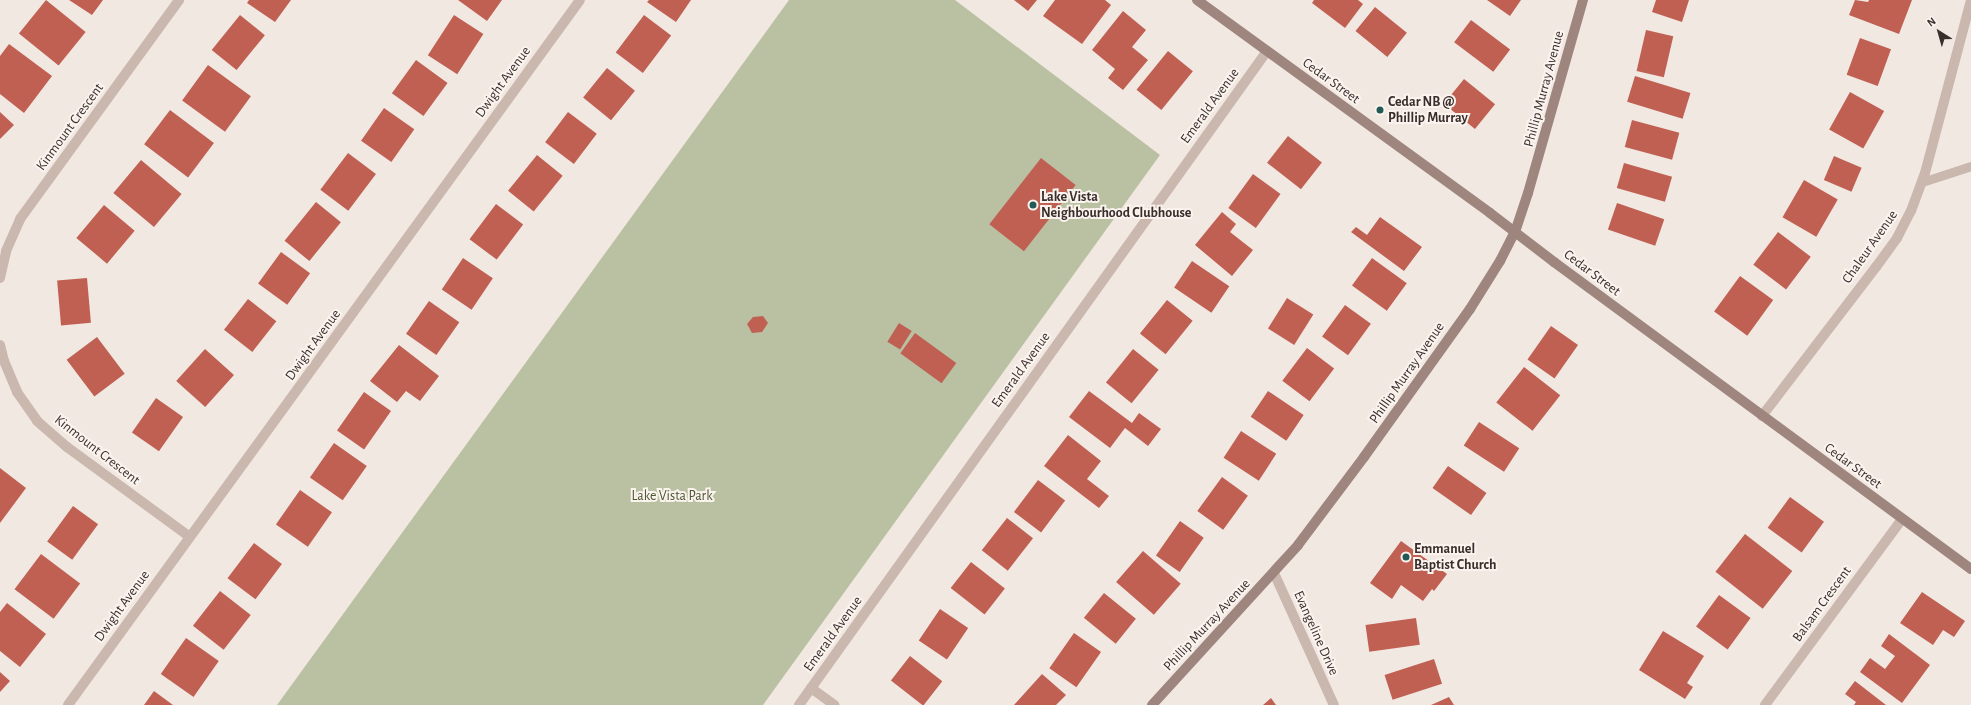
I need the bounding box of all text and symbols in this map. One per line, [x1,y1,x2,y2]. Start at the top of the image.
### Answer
north arrow [1919,12,1959,52]
text: N [1925,15,1938,29]
street label: Phillip Murray Avenue [1520,29,1568,149]
street label: Dwight Avenue [472,43,534,121]
street label: Cedar Street [1299,55,1363,107]
street label: Emerald Avenue [1177,65,1243,147]
street label: Kinmount Crescent [33,80,107,174]
place label: Cedar NB @ Phillip Murray [1388,94,1468,126]
marker: Cedar NB @ Phillip Murray [1375,105,1385,115]
place label: Lake Vista Neighbourhood Clubhouse [1041,189,1191,222]
marker: Lake Vista Neighbourhood Clubhouse [1028,200,1038,210]
street label: Chaleur Avenue [1839,207,1901,287]
street label: Cedar Street [1560,246,1624,300]
street label: Dwight Avenue [282,306,344,384]
street label: Phillip Murray Avenue [1366,319,1448,427]
street label: Emerald Avenue [988,329,1054,411]
street label: Kinmount Crescent [51,411,143,489]
street label: Cedar Street [1821,440,1885,492]
park label: Lake Vista Park [631,488,713,504]
place label: Emmanuel Baptist Church [1414,541,1496,574]
marker: Emmanuel Baptist Church [1401,552,1411,562]
street label: Balsam Crescent [1789,563,1855,645]
street label: Dwight Avenue [91,567,153,645]
street label: Phillip Murray Avenue [1160,575,1254,675]
street label: Evangeline Drive [1290,588,1342,678]
street label: Emerald Avenue [800,593,866,675]

